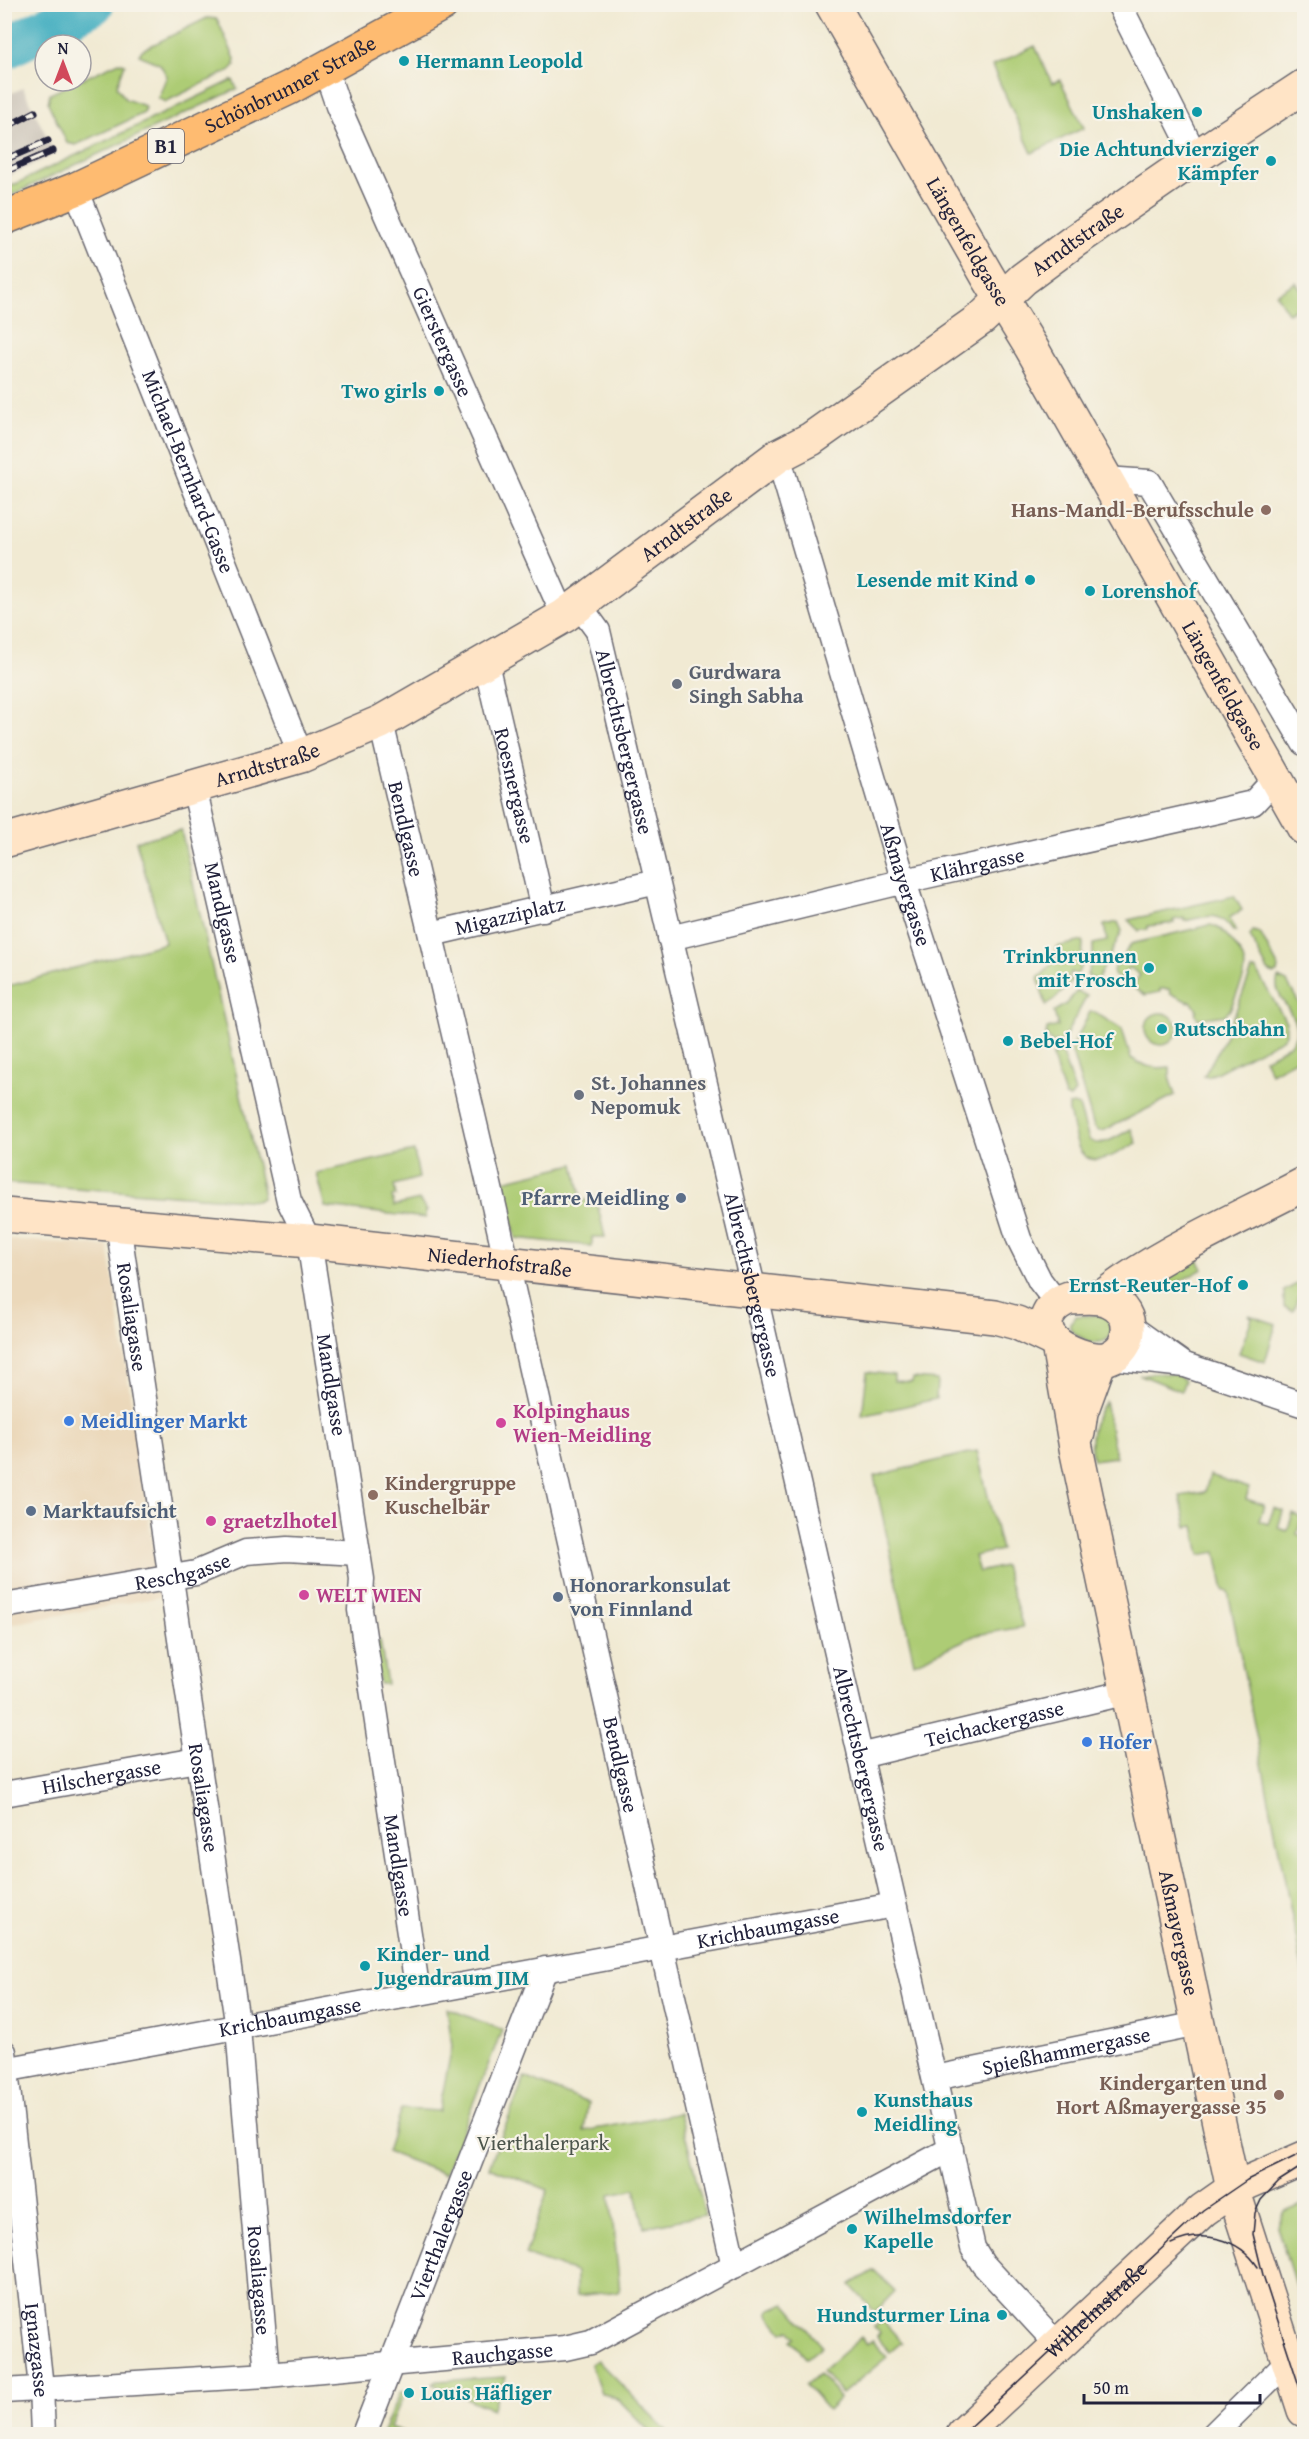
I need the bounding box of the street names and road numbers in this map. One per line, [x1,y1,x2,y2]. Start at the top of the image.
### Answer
street label: Schönbrunner Straße [199,27,382,141]
road number: B1 [148,129,184,163]
street label: Längenfeldgasse [919,171,1018,312]
street label: Arndtstraße [1024,195,1130,283]
street label: Gierstergasse [405,281,481,402]
street label: Michael-Bernhard-Gasse [134,365,243,578]
street label: Arndtstraße [633,479,739,569]
street label: Längenfeldgasse [1174,615,1273,756]
street label: Albrechtsbergergasse [588,646,662,838]
street label: Roesnergasse [486,725,543,847]
street label: Arndtstraße [211,734,325,795]
street label: Bendlgasse [380,778,433,880]
street label: Aßmayergasse [872,819,940,950]
street label: Klährgasse [927,839,1027,890]
street label: Mandlgasse [197,859,250,966]
street label: Migazziplatz [452,888,568,943]
street label: Albrechtsbergergasse [716,1189,789,1381]
street label: Niederhofstraße [426,1238,574,1285]
street label: Rosaliagasse [109,1260,156,1374]
street label: Mandlgasse [309,1331,355,1438]
street label: Reschgasse [132,1544,235,1598]
street label: Albrechtsbergergasse [825,1663,898,1854]
street label: Teichackergasse [921,1692,1067,1755]
street label: Bendlgasse [595,1714,647,1816]
street label: Rosaliagasse [181,1741,228,1854]
street label: Hilschergasse [39,1751,163,1802]
street label: Mandlgasse [376,1812,422,1919]
street label: Aßmayergasse [1151,1867,1208,1998]
street label: Krichbaumgasse [694,1899,842,1956]
street label: Krichbaumgasse [216,1988,364,2045]
street label: Spießhammergasse [979,2018,1153,2083]
street label: Vierthalergasse [401,2165,480,2306]
street label: Rosaliagasse [240,2224,280,2336]
street label: Wilhelmstraße [1037,2253,1154,2365]
street label: Ignazgasse [17,2301,57,2398]
street label: Rauchgasse [451,2333,554,2373]

